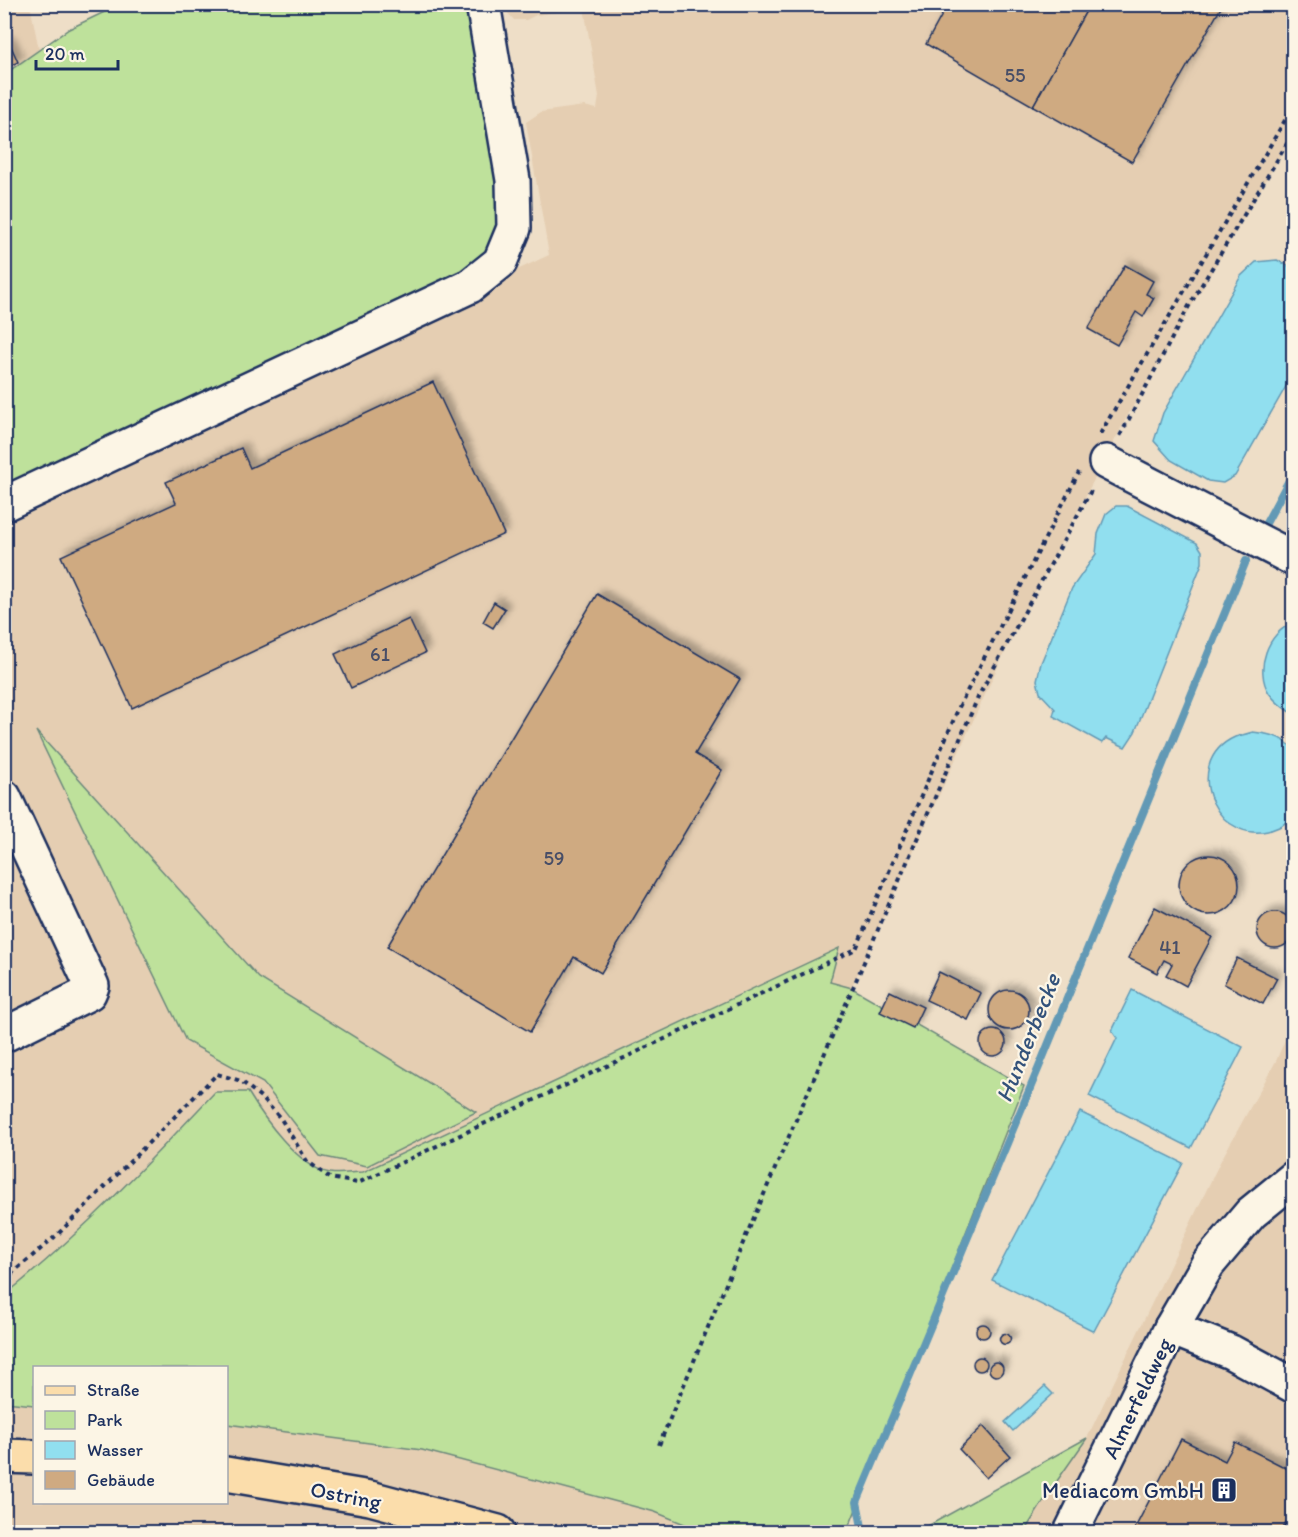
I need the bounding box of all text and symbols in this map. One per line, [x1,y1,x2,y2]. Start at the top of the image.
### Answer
scale bar [36,33,118,71]
text: 20 m [45,43,85,65]
house number: 55 [1005,63,1026,87]
house number: 61 [370,642,390,666]
house number: 59 [544,846,564,870]
house number: 41 [1159,935,1181,959]
water label: Hunderbecke [989,968,1067,1106]
street label: Almerfeldweg [1097,1333,1179,1463]
legend [33,1366,228,1504]
text: Straße [87,1379,140,1401]
text: Park [87,1409,122,1431]
text: Wasser [87,1439,144,1461]
text: Gebäude [87,1469,155,1491]
street label: Ostring [308,1475,385,1516]
building icon: Mediacom GmbH [1209,1475,1239,1505]
place label: Mediacom GmbH [1042,1477,1204,1504]

